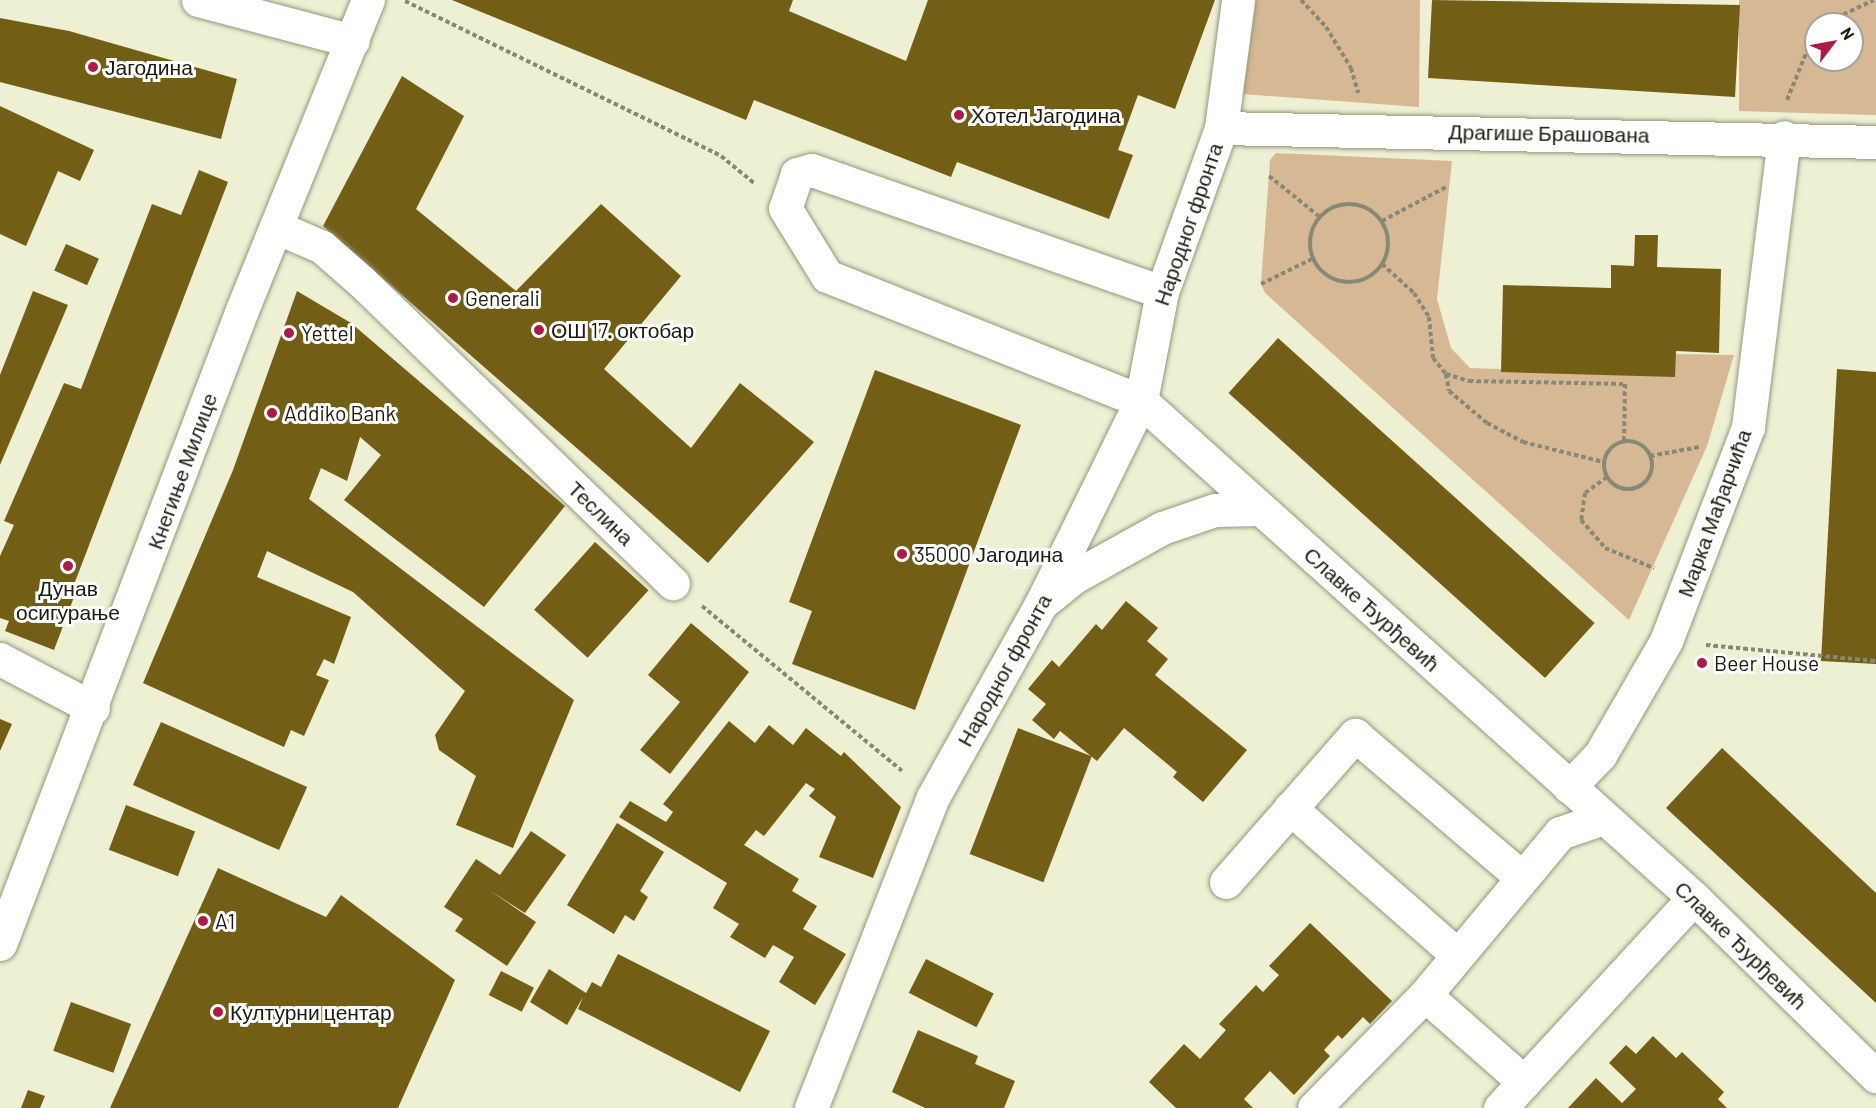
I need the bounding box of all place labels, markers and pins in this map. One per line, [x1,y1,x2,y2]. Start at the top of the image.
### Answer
place label: Јагодина [105,54,193,80]
marker: Јагодина [86,60,100,74]
place label: Хотел Јагодина [971,102,1121,128]
marker: Хотел Јагодина [952,108,966,122]
place label: Generali [465,285,540,311]
marker: Generali [446,291,460,305]
place label: ОШ 17. октобар [551,317,694,343]
place label: Yettel [301,320,354,346]
marker: ОШ 17. октобар [532,323,546,337]
marker: Yettel [282,326,296,340]
place label: Addiko Bank [284,400,396,426]
marker: Addiko Bank [265,406,279,420]
place label: 35000 Јагодина [914,541,1063,567]
marker: 35000 Јагодина [895,547,909,561]
marker: Дунав осигурање [61,559,75,573]
place label: Дунав осигурање [16,575,120,625]
place label: Beer House [1714,650,1819,676]
marker: Beer House [1695,656,1709,670]
place label: A1 [215,908,235,934]
marker: A1 [196,914,210,928]
place label: Културни центар [230,999,392,1025]
marker: Културни центар [211,1005,225,1019]

